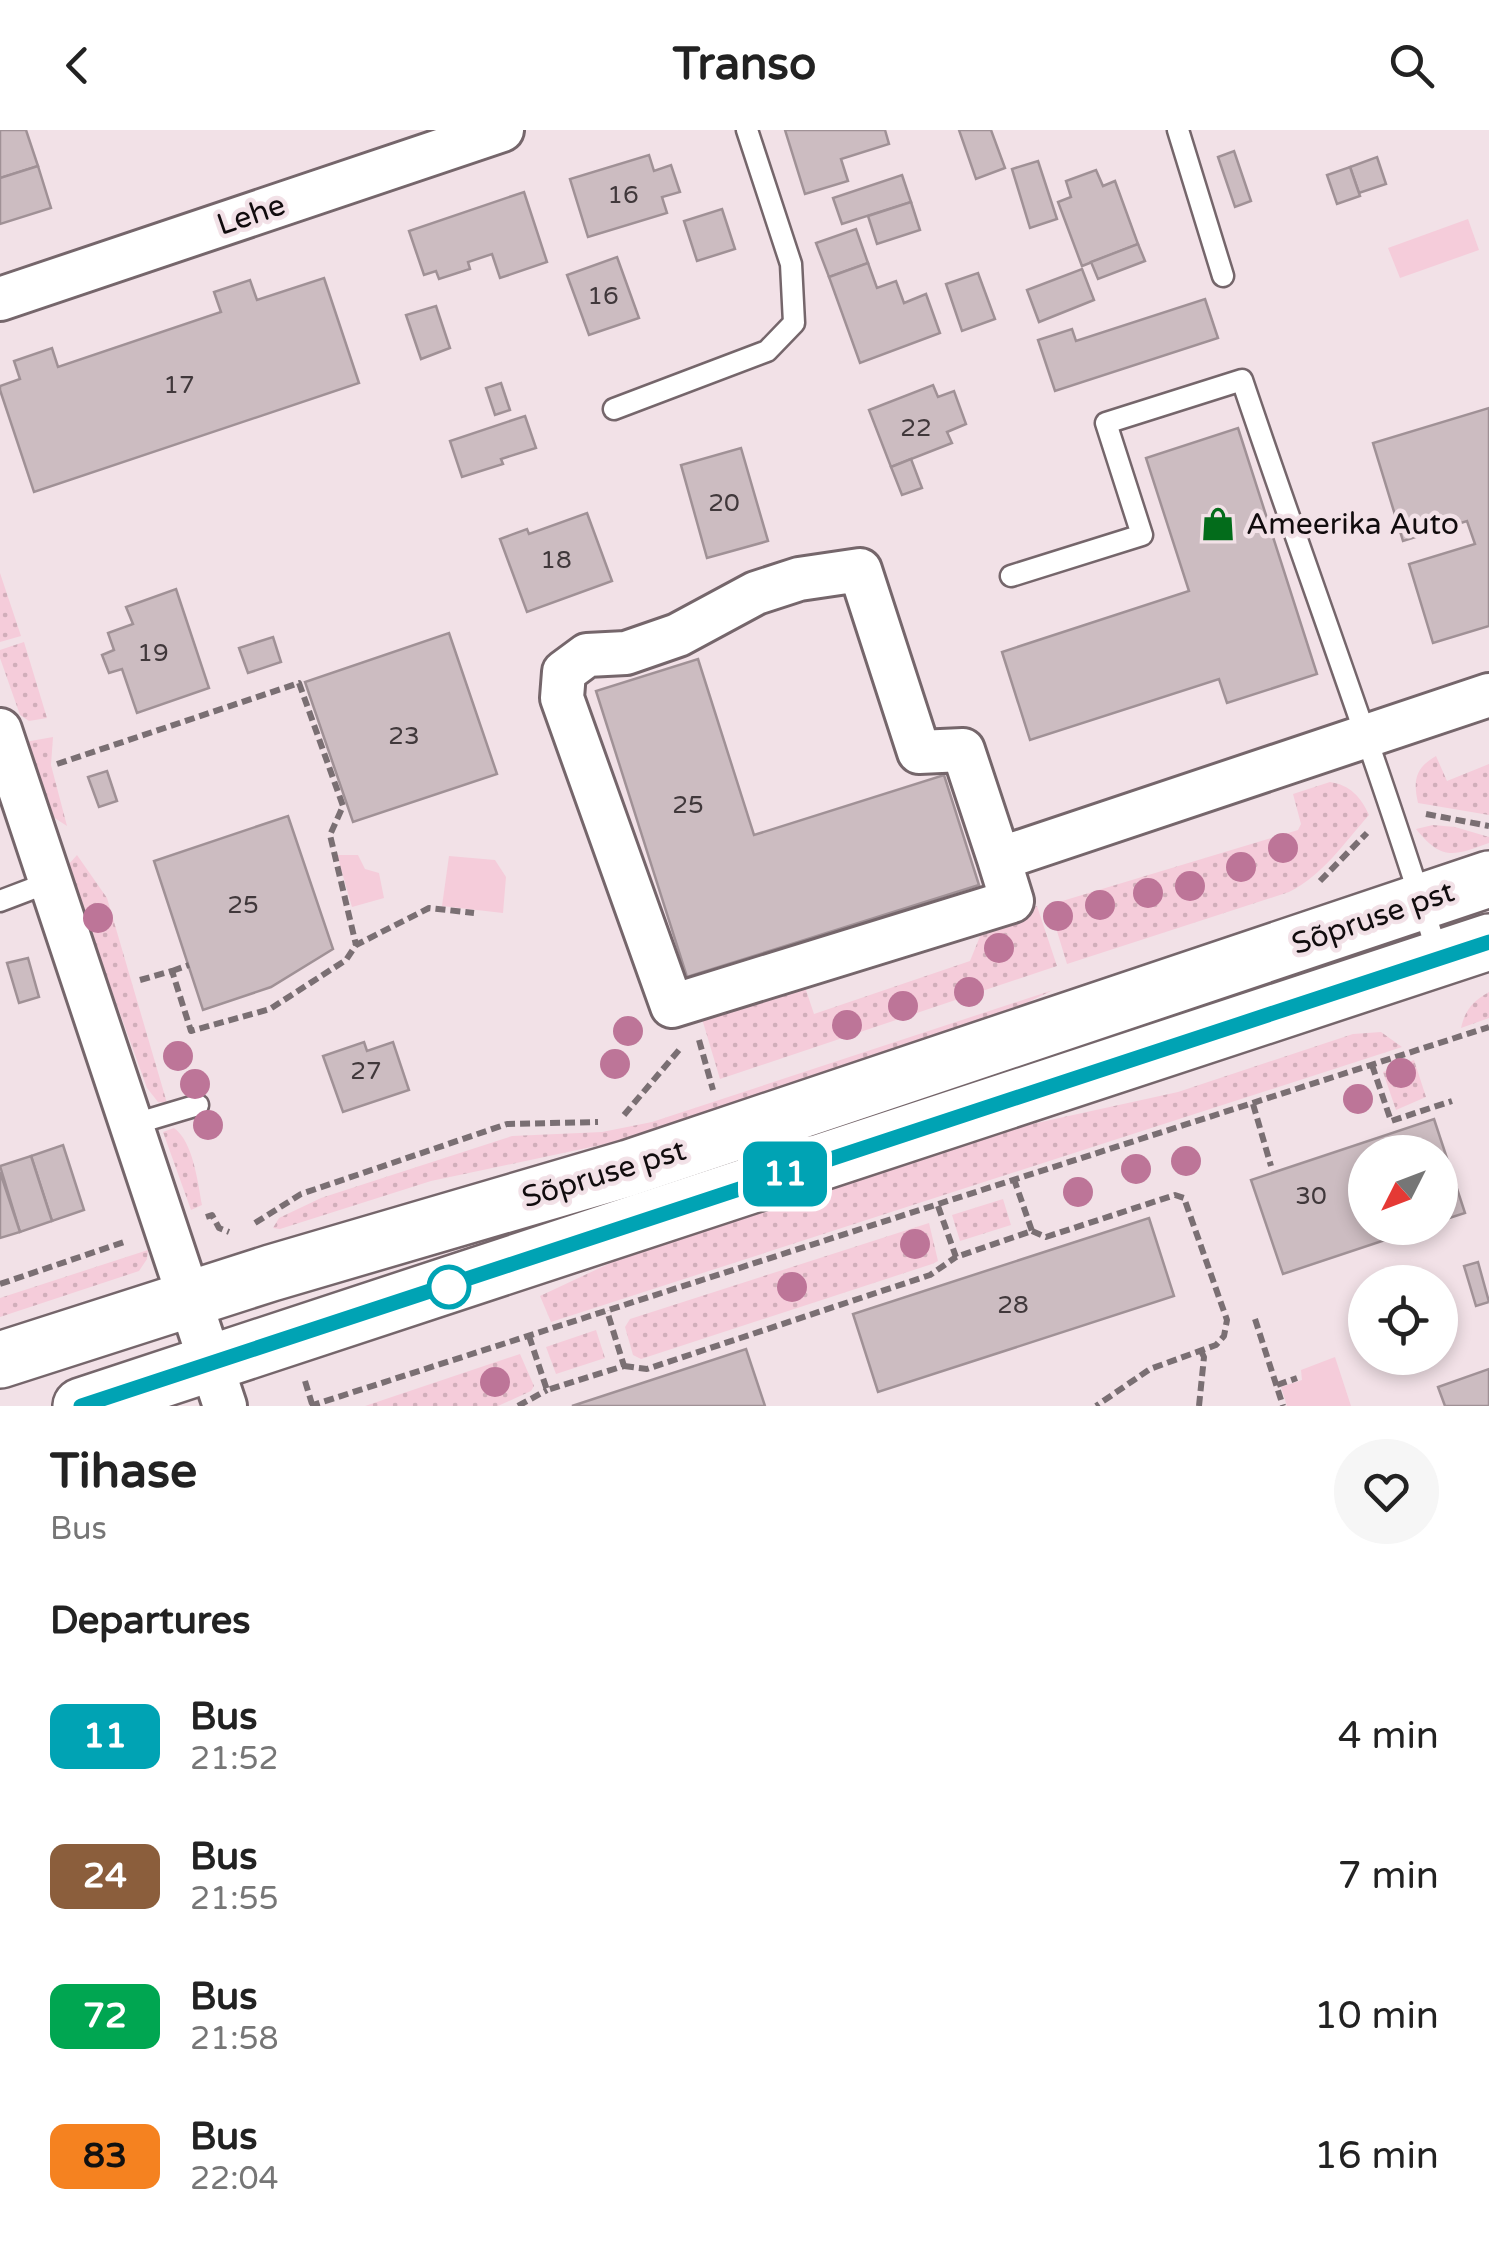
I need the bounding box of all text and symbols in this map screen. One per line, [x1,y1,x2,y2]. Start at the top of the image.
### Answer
icon: back [50,38,105,93]
text: Transo [673,38,816,92]
icon: search [1384,38,1439,93]
house number: 16 [607,180,639,210]
street label: Lehe [212,186,290,244]
house number: 16 [587,281,619,311]
house number: 17 [163,370,195,400]
house number: 22 [900,413,932,443]
house number: 20 [708,488,740,518]
shop icon: Ameerika Auto [1199,505,1237,543]
place label: Ameerika Auto [1246,506,1459,543]
house number: 18 [540,545,572,575]
house number: 19 [137,638,169,668]
house number: 23 [388,721,420,751]
house number: 25 [672,790,704,820]
street label: Sõpruse pst [1287,873,1459,963]
house number: 25 [227,890,259,920]
house number: 27 [350,1056,382,1086]
street label: Sõpruse pst [518,1132,690,1216]
north arrow [1348,1135,1458,1245]
map controls [1348,1135,1458,1375]
line badge: 11 [740,1142,830,1206]
text: 11 [763,1153,807,1195]
house number: 30 [1295,1181,1327,1211]
button: locate [1348,1265,1458,1375]
unlabelled marker [428,1266,470,1308]
house number: 28 [997,1290,1029,1320]
button: heart [1334,1439,1439,1544]
text: Tihase [50,1443,197,1501]
text: Bus [50,1510,107,1548]
text: Departures [50,1598,251,1644]
text: Bus [190,1694,257,1740]
text: 4 min [1338,1713,1439,1759]
text: 11 [83,1715,127,1757]
text: 21:52 [190,1740,279,1778]
text: Bus [190,1834,257,1880]
text: 7 min [1338,1853,1439,1899]
text: 24 [83,1855,127,1897]
text: 21:55 [190,1880,279,1918]
text: Bus [190,1974,257,2020]
text: 10 min [1314,1993,1439,2039]
text: 72 [83,1995,127,2037]
text: 21:58 [190,2020,279,2058]
text: Bus [190,2114,257,2160]
text: 16 min [1314,2133,1439,2179]
text: 83 [83,2135,127,2177]
text: 22:04 [190,2160,279,2198]

